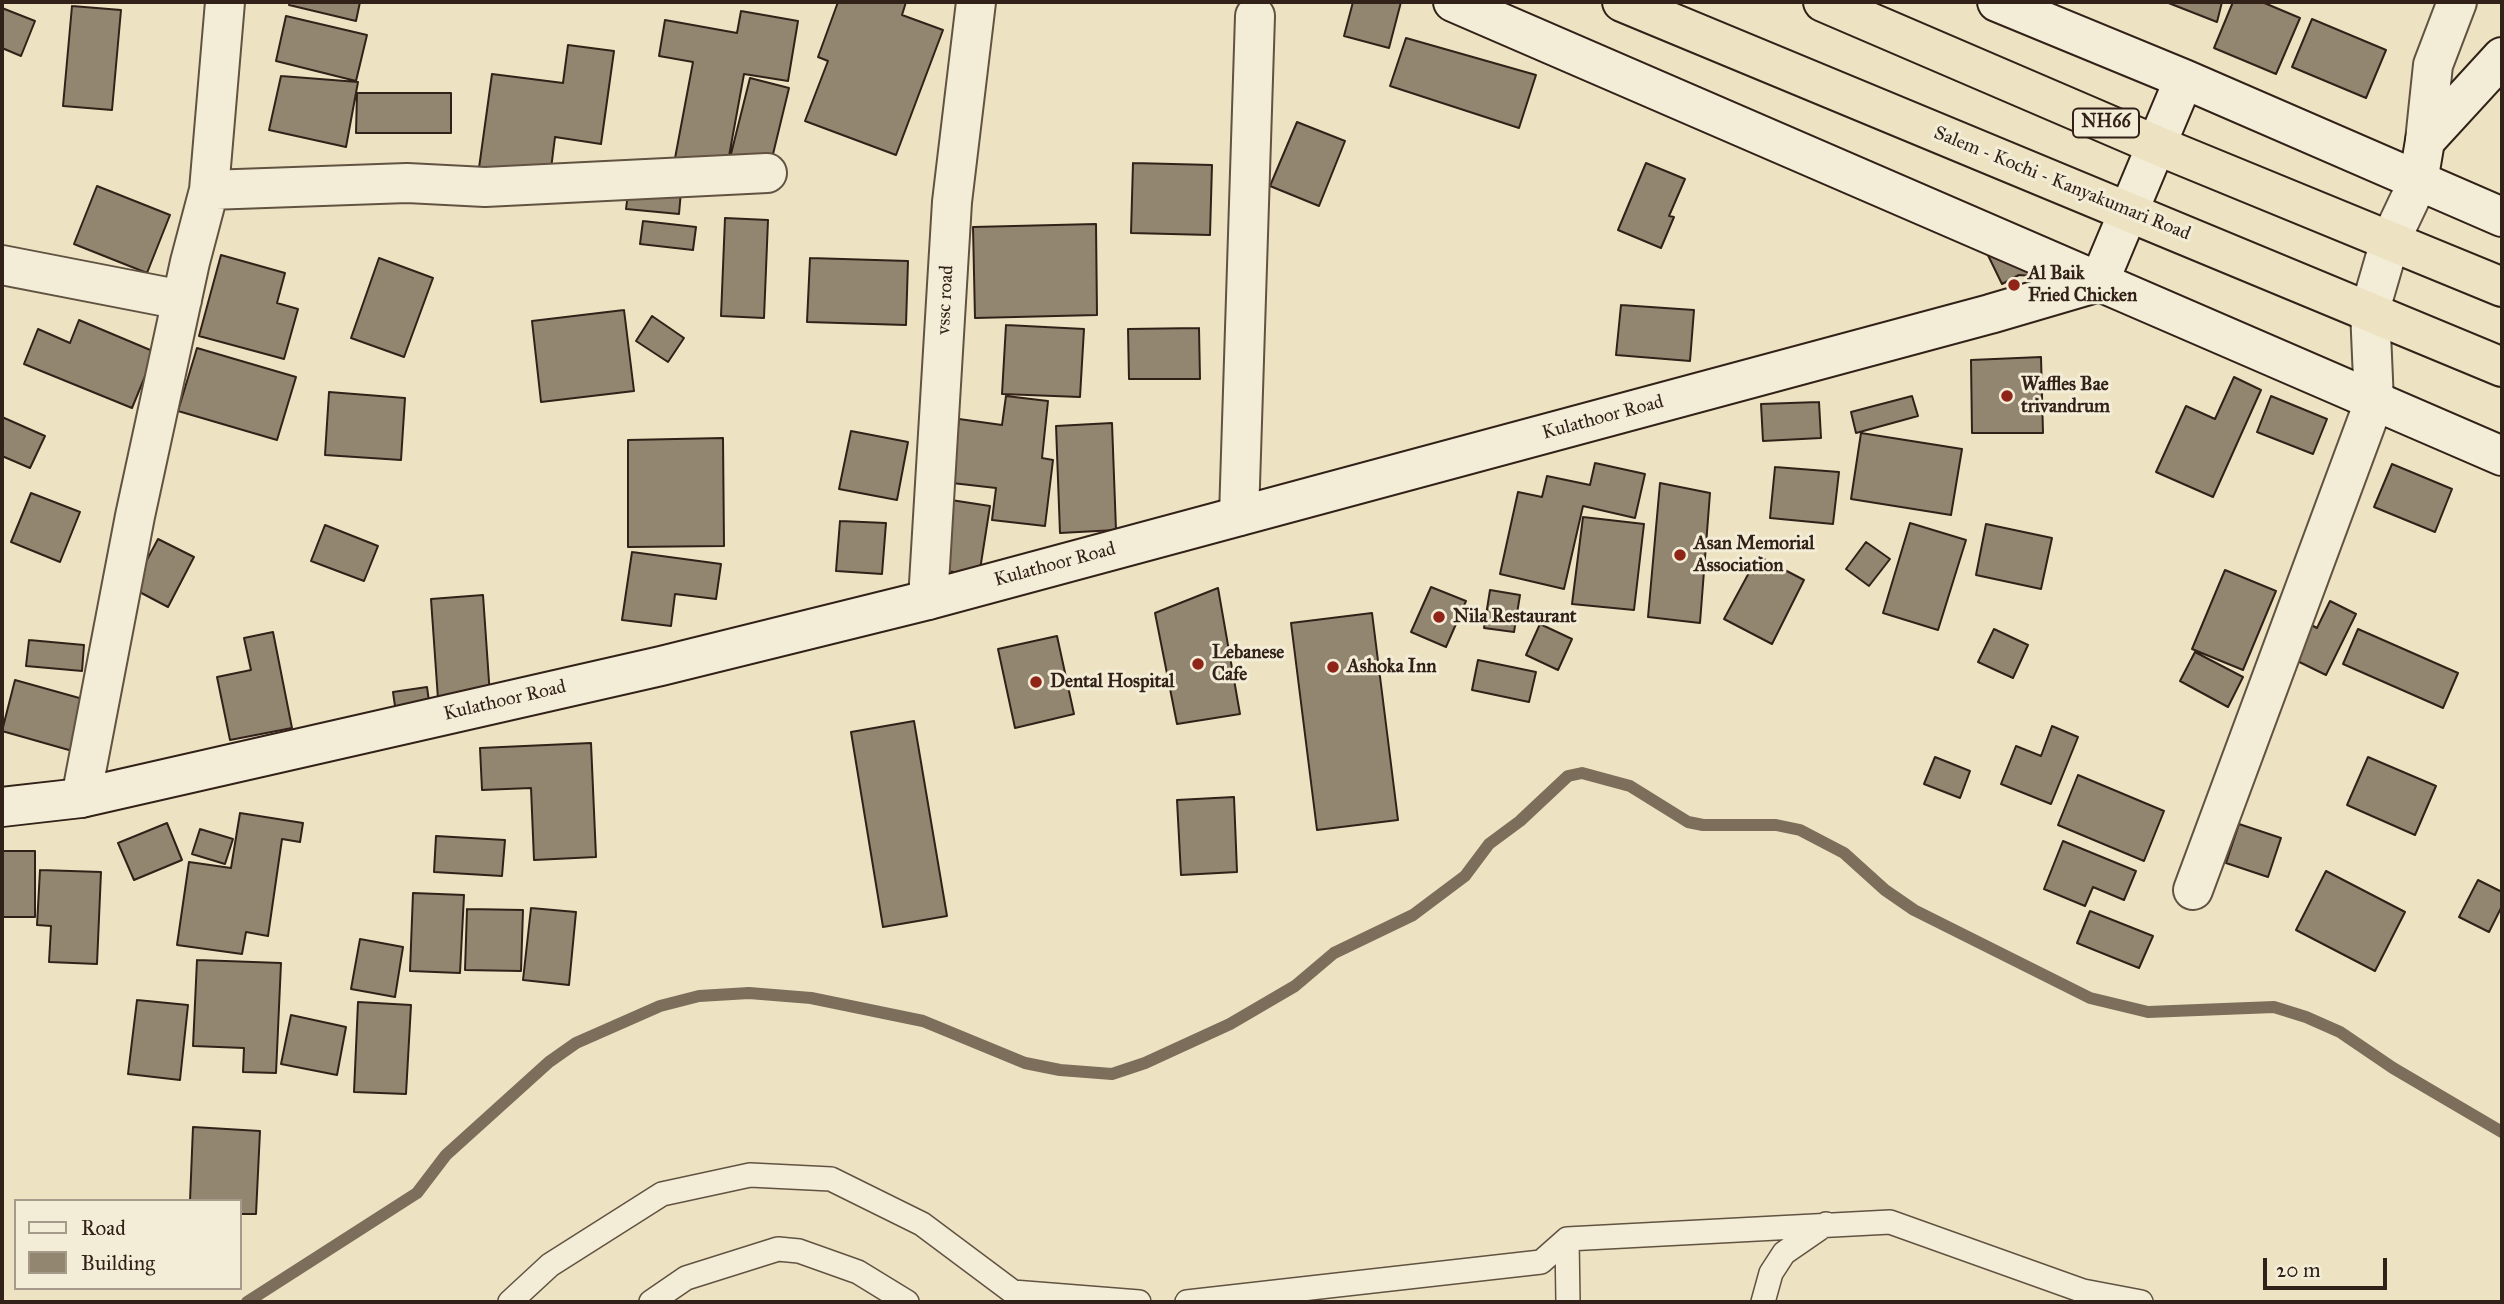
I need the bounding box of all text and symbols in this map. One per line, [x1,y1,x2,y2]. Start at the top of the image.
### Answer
road number: NH66 [2073,109,2139,138]
street label: Salem - Kochi - Kanyakumari Road [1930,122,2194,246]
place label: Al Baik Fried Chicken [2028,263,2137,307]
street label: vssc road [933,265,959,335]
marker: Al Baik Fried Chicken [2006,277,2022,293]
place label: Waffles Bae trivandrum [2021,374,2110,418]
marker: Waffles Bae trivandrum [1999,388,2015,404]
street label: Kulathoor Road [1540,391,1666,445]
place label: Asan Memorial Association [1694,533,1814,577]
street label: Kulathoor Road [992,538,1118,592]
marker: Asan Memorial Association [1672,547,1688,563]
place label: Nila Restaurant [1453,606,1577,628]
marker: Nila Restaurant [1431,609,1447,625]
place label: Lebanese Cafe [1212,642,1284,686]
marker: Lebanese Cafe [1190,656,1206,672]
place label: Ashoka Inn [1347,656,1436,678]
marker: Ashoka Inn [1325,659,1341,675]
place label: Dental Hospital [1050,671,1174,693]
marker: Dental Hospital [1028,674,1044,690]
street label: Kulathoor Road [442,676,568,726]
legend [14,1199,242,1290]
text: Road [81,1215,126,1241]
scale bar [2266,1244,2390,1288]
text: Building [81,1250,155,1276]
text: 20 m [2276,1257,2321,1283]

